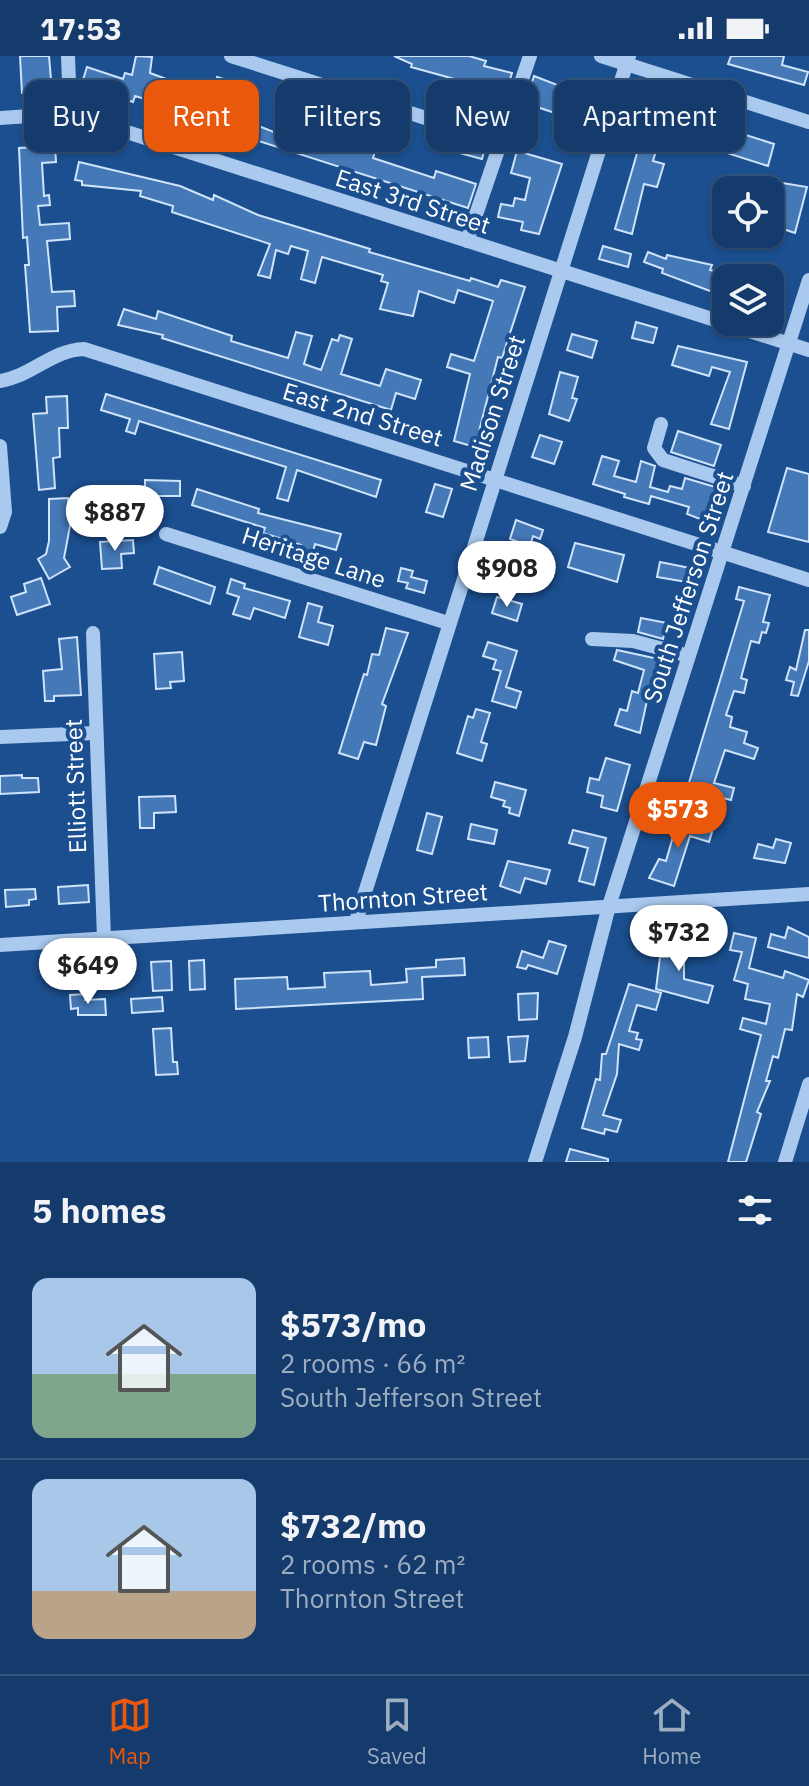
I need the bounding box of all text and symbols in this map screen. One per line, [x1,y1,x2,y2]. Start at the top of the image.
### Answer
text: 17:53 [40,9,122,48]
chip: Buy [24,80,128,152]
chip: Rent [144,80,259,152]
chip: Filters [275,80,410,152]
chip: New [426,80,538,152]
chip: Apartment [554,80,745,152]
street label: East 3rd Street [332,161,494,241]
map controls [712,176,784,336]
button: locate [712,176,784,248]
button: layers [712,264,784,336]
street label: Madison Street [452,331,532,495]
street label: East 2nd Street [279,374,447,454]
street label: South Jefferson Street [635,467,741,707]
pin: $887 [68,485,162,553]
text: $887 [84,494,146,528]
street label: Heritage Lane [238,519,390,595]
pin: $908 [460,541,554,609]
text: $908 [476,550,538,584]
street label: Elliott Street [57,718,93,854]
pin: $573 [631,782,725,850]
text: $573 [647,791,709,825]
street label: Thornton Street [317,875,489,919]
pin: $732 [632,905,726,973]
text: $732 [648,914,710,948]
pin: $649 [41,938,135,1006]
text: $649 [57,947,119,981]
text: 5 homes [32,1188,167,1232]
icon: filters [733,1188,777,1232]
text: $573/mo [280,1302,427,1346]
icon: home [96,1310,192,1406]
text: 2 rooms · 66 m² [280,1346,465,1380]
text: South Jefferson Street [280,1380,542,1414]
text: $732/mo [280,1503,427,1547]
icon: home [96,1511,192,1607]
text: 2 rooms · 62 m² [280,1547,465,1581]
text: Thornton Street [280,1581,464,1615]
tab: Map [108,1693,152,1770]
tab: Saved [367,1693,427,1770]
tab: Home [642,1693,701,1770]

